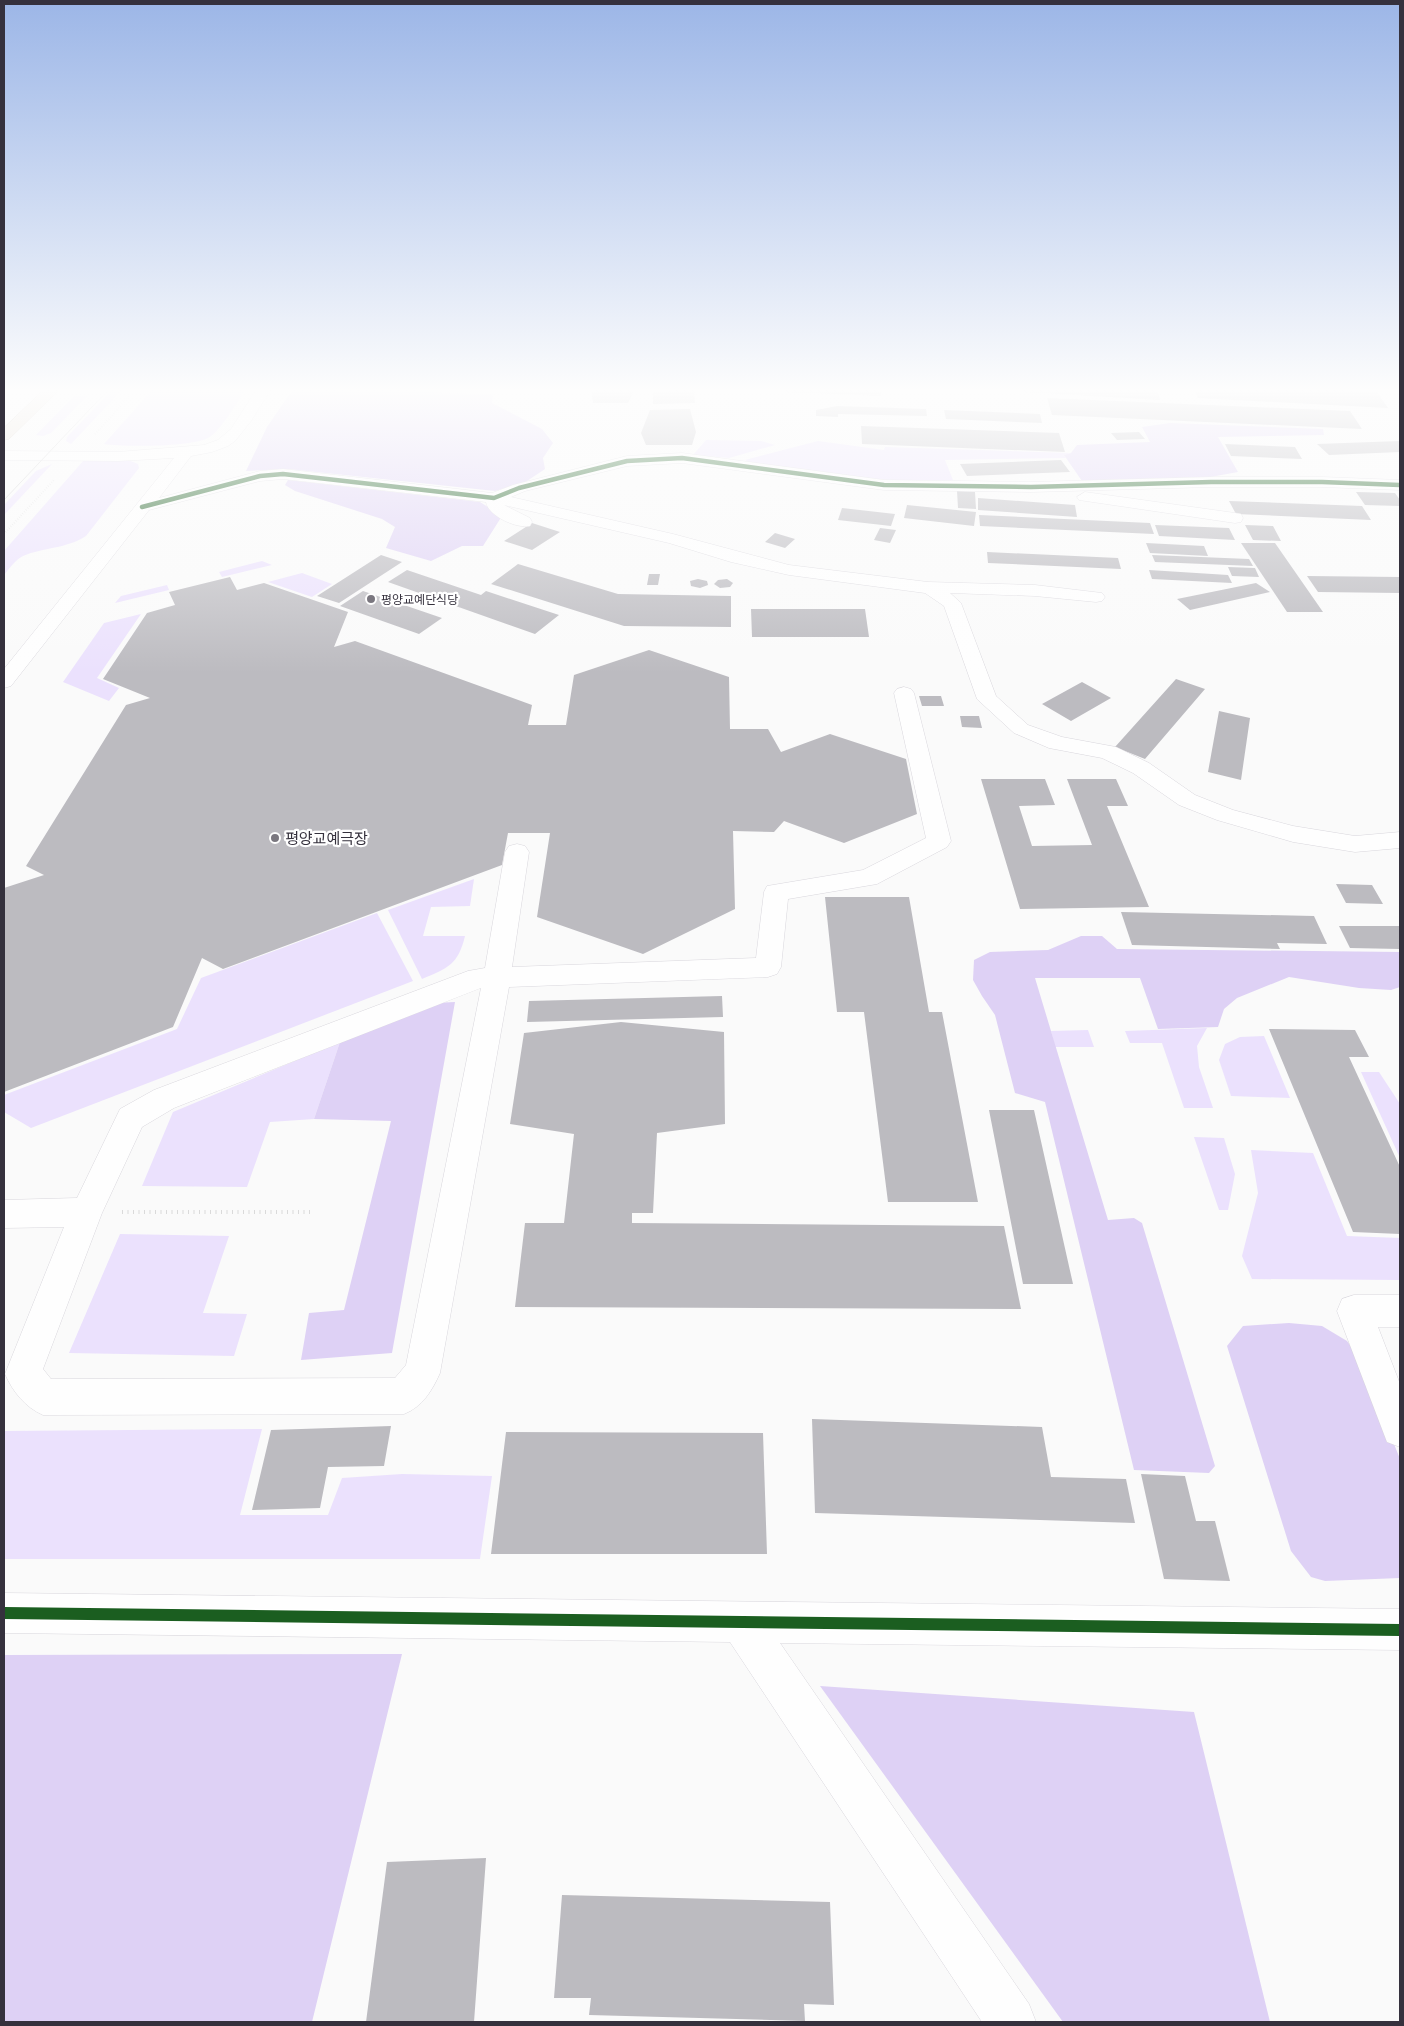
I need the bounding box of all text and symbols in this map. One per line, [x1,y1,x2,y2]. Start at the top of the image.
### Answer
place label: 평양교예단식당 [381,592,458,606]
marker: 평양교예단식당 [365,593,377,605]
place label: 평양교예극장 [285,829,368,847]
marker: 평양교예극장 [269,832,281,844]

